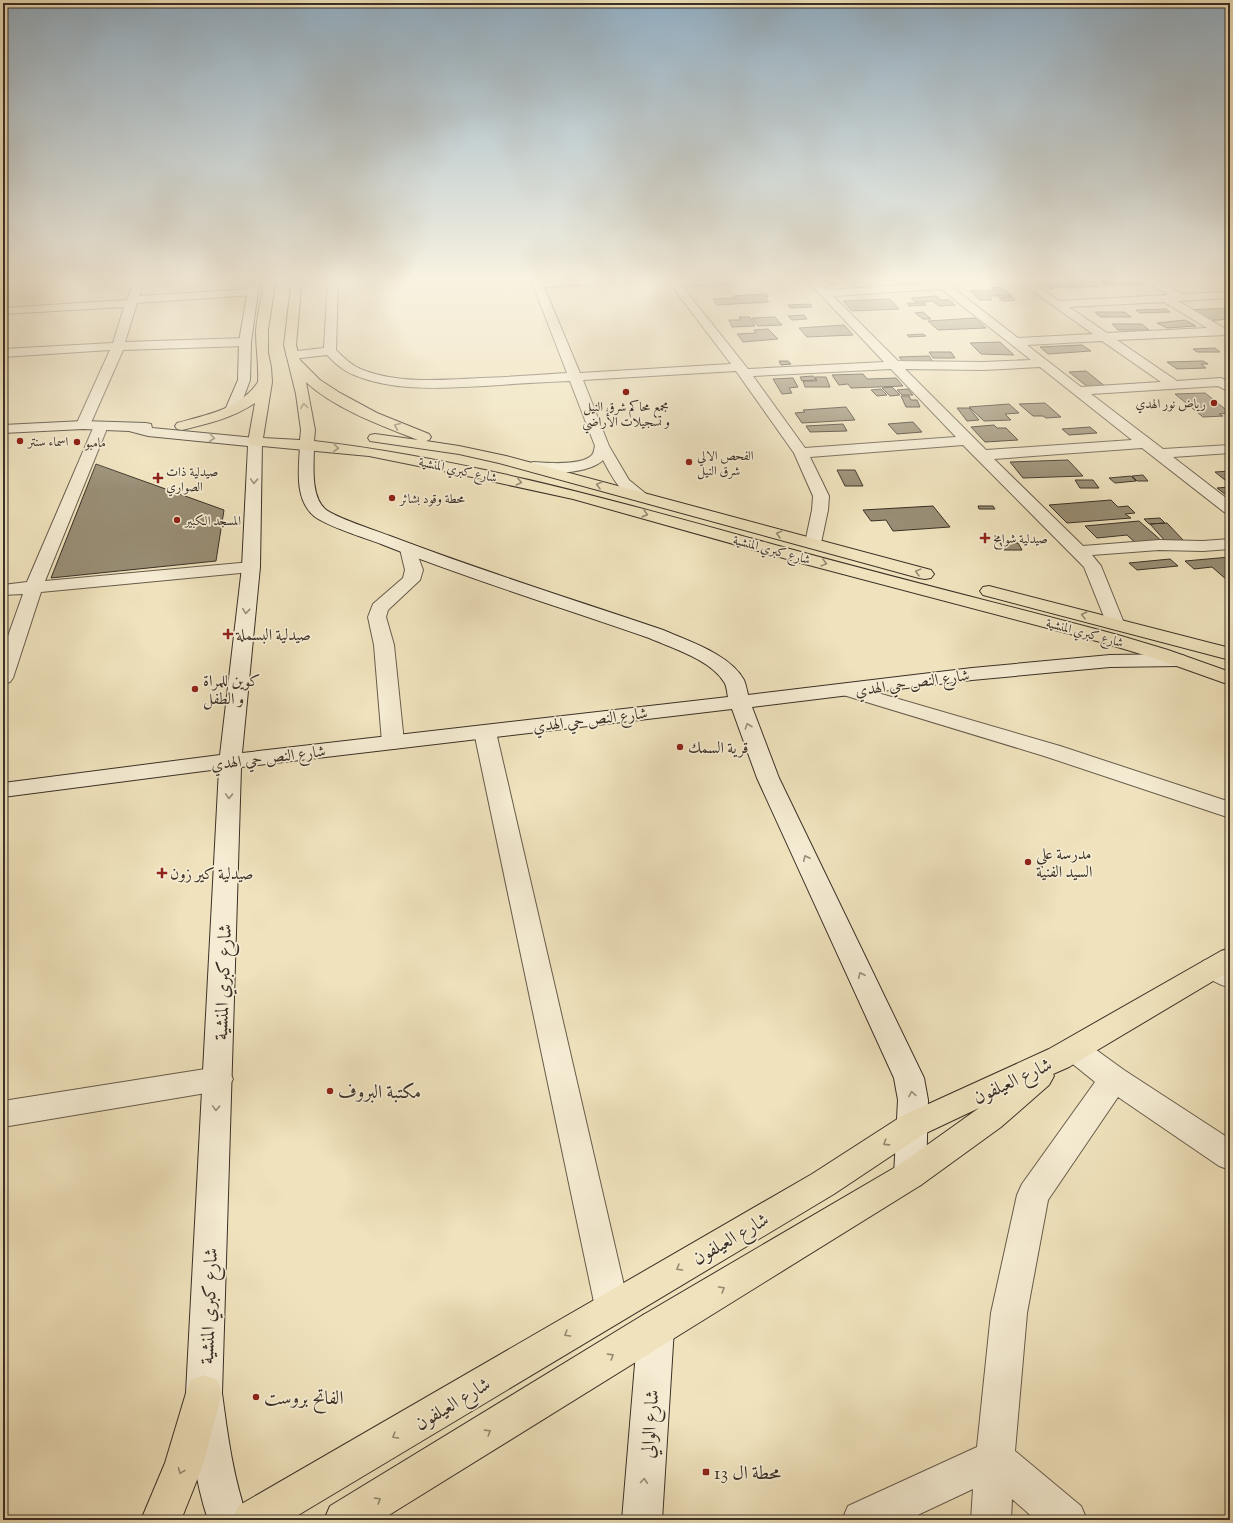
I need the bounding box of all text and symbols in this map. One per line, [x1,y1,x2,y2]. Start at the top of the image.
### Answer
marker: مجمع محاكم شرق النيل و تسجيلات الأراضي [621,387,631,397]
place label: رياض نور الهدي [1135,396,1206,414]
marker: رياض نور الهدي [1209,398,1219,408]
place label: مجمع محاكم شرق النيل و تسجيلات الأراضي [582,399,670,434]
one-way arrow [300,403,309,410]
one-way arrow [393,423,401,431]
one-way arrow [209,433,215,442]
place label: اسماء سنتر [26,434,68,452]
place label: مامبو [83,435,106,453]
marker: اسماء سنتر [15,436,25,446]
marker: مامبو [72,437,82,447]
one-way arrow [333,443,339,452]
place label: الفحص الالي شرق النيل [697,448,754,481]
street label: شارع كبري المنشية [416,454,499,489]
marker: الفحص الالي شرق النيل [684,457,694,467]
place label: صيدلية ذات الصواري [166,464,218,497]
marker: صيدلية ذات الصواري [153,473,163,483]
one-way arrow [250,478,258,484]
one-way arrow [516,478,522,486]
one-way arrow [596,481,603,490]
place label: محطة وقود بشائر [398,491,465,509]
marker: محطة وقود بشائر [387,493,397,503]
one-way arrow [641,509,648,518]
place label: المسجد الكبير [183,513,241,531]
marker: المسجد الكبير [172,515,182,525]
one-way arrow [775,530,782,539]
place label: صيدلية شوامخ [993,531,1048,550]
street label: شارع كبري المنشية [730,532,812,571]
marker: صيدلية شوامخ [980,533,990,543]
one-way arrow [820,558,827,567]
one-way arrow [914,568,921,577]
one-way arrow [242,608,251,614]
one-way arrow [1081,611,1087,619]
street label: شارع كبري المنشية [1043,615,1125,654]
place label: صيدلية البسملة [235,625,311,648]
marker: صيدلية البسملة [223,629,233,639]
street label: شارع النص حي الهدي [854,665,971,704]
place label: كوين للمراة و الطفل [203,671,260,712]
marker: كوين للمراة و الطفل [190,684,200,694]
street label: شارع النص حي الهدي [532,703,649,740]
one-way arrow [744,723,753,730]
place label: قرية السمك [688,738,749,761]
street label: شارع النص حي الهدي [210,741,327,778]
marker: قرية السمك [675,742,685,752]
one-way arrow [225,793,233,799]
place label: مدرسة علي السيد الفنية [1036,844,1092,885]
one-way arrow [803,854,811,862]
marker: مدرسة علي السيد الفنية [1023,857,1033,867]
place label: صيدلية كير زون [170,864,253,887]
marker: صيدلية كير زون [157,868,167,878]
street label: شارع كبري المنشية [209,923,240,1041]
one-way arrow [858,972,866,980]
street label: شارع العيلفون [969,1052,1057,1112]
place label: مكتبة البروف [338,1080,421,1107]
marker: مكتبة البروف [325,1086,335,1096]
one-way arrow [908,1091,917,1098]
one-way arrow [212,1105,221,1111]
one-way arrow [883,1138,890,1145]
street label: شارع العيلفون [688,1207,775,1273]
street label: شارع كبري المنشية [195,1247,226,1365]
one-way arrow [676,1263,683,1270]
one-way arrow [718,1286,725,1293]
one-way arrow [564,1329,571,1336]
one-way arrow [607,1353,614,1361]
street label: شارع العيلفون [410,1372,496,1438]
place label: الفاتح بروست [264,1386,344,1414]
street label: شارع الوالي [636,1389,667,1459]
marker: الفاتح بروست [251,1392,261,1402]
one-way arrow [484,1429,491,1436]
one-way arrow [392,1432,399,1439]
place label: محطة ال 13 [714,1461,781,1488]
one-way arrow [178,1467,186,1474]
marker: محطة ال 13 [701,1467,711,1477]
one-way arrow [640,1478,649,1484]
one-way arrow [374,1497,381,1504]

